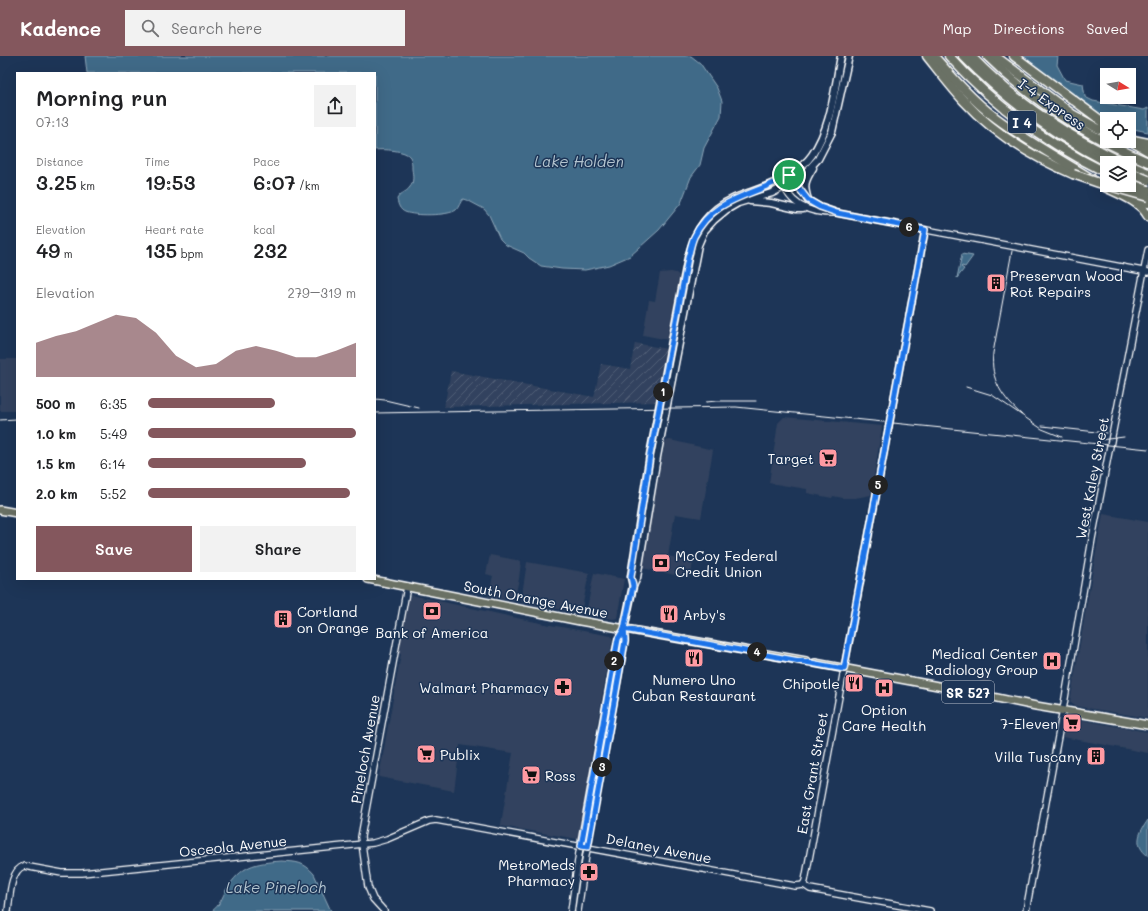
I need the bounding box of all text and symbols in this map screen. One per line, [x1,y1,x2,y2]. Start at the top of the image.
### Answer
search box [125,10,405,46]
text: Kadence [20,16,101,41]
icon: search [139,17,161,39]
text: Search here [171,18,262,38]
text: Map [943,19,971,38]
text: Directions [993,19,1064,38]
text: Saved [1086,19,1128,38]
north arrow [1100,68,1136,104]
map controls [1100,68,1136,192]
street label: I-4 Express [1015,74,1089,134]
text: Morning run [36,83,167,112]
button: share [314,85,356,127]
road number: I 4 [1008,111,1036,133]
button: locate [1100,112,1136,148]
text: 07:13 [36,113,69,130]
water label: Lake Holden [534,151,624,171]
text: Distance [36,154,83,169]
text: Time [145,154,170,169]
text: Pace [253,154,280,169]
button: layers [1100,156,1136,192]
pin [772,158,806,192]
icon: arrive [778,164,800,186]
text: 3.25 [36,169,77,195]
text: 19:53 [145,169,195,195]
text: 6:07 [253,169,296,195]
text: km [77,178,95,193]
text: /km [296,178,319,193]
pin: 6 [899,217,919,237]
text: 6 [906,219,912,234]
text: Elevation [36,222,85,237]
text: Heart rate [145,222,204,237]
text: kcal [253,222,275,237]
text: 49 [36,237,60,263]
text: 135 [145,237,177,263]
text: 232 [253,237,288,263]
text: m [60,246,73,261]
text: bpm [177,246,203,261]
place label: Preservan Wood Rot Repairs [1010,266,1123,301]
building icon: Preservan Wood Rot Repairs [985,272,1007,294]
text: Elevation [36,284,94,301]
text: 279–319 m [288,284,356,301]
pin: 1 [653,382,673,402]
text: 1 [661,384,665,399]
text: 500 m [36,395,75,412]
text: 6:35 [100,395,127,412]
street label: West Kaley Street [1071,415,1113,541]
text: 1.0 km [36,425,76,442]
text: 5:49 [100,425,127,442]
supermarket icon: Target [817,447,839,469]
place label: Target [768,449,814,468]
text: 1.5 km [36,455,75,472]
text: 6:14 [100,455,125,472]
pin: 5 [868,475,888,495]
text: 5 [875,477,881,492]
text: 2.0 km [36,485,78,502]
text: 5:52 [100,485,126,502]
button: Save [36,526,192,572]
button: Share [200,526,356,572]
place label: McCoy Federal Credit Union [675,546,778,581]
bank icon: McCoy Federal Credit Union [650,552,672,574]
street label: South Orange Avenue [462,576,610,622]
bank icon: Bank of America [421,600,443,622]
place label: Cortland on Orange [297,602,369,637]
restaurant icon: Arby's [658,603,680,625]
place label: Arby's [683,605,726,624]
building icon: Cortland on Orange [272,608,294,630]
place label: Bank of America [375,623,489,642]
pin: 4 [747,642,767,662]
text: 4 [754,644,760,659]
place label: Medical Center Radiology Group [925,644,1038,679]
restaurant icon: Numero Uno Cuban Restaurant [683,647,705,669]
hospital icon: Medical Center Radiology Group [1041,650,1063,672]
pin: 2 [604,651,624,671]
text: 2 [611,653,617,668]
place label: Numero Uno Cuban Restaurant [632,670,756,705]
restaurant icon: Chipotle [843,672,865,694]
place label: Chipotle [783,674,840,693]
pharmacy icon: Walmart Pharmacy [552,676,574,698]
hospital icon: Option Care Health [873,677,895,699]
place label: Walmart Pharmacy [419,678,549,697]
road number: SR 527 [942,681,994,703]
street label: Pineloch Avenue [346,693,384,805]
place label: Option Care Health [842,700,926,735]
street label: East Grant Street [792,711,832,835]
supermarket icon: 7-Eleven [1061,712,1083,734]
place label: 7-Eleven [1000,714,1058,733]
supermarket icon: Publix [415,743,437,765]
place label: Publix [440,745,480,764]
building icon: Villa Tuscany [1085,745,1107,767]
place label: Villa Tuscany [994,747,1082,766]
pin: 3 [592,757,612,777]
text: 3 [599,759,605,774]
supermarket icon: Ross [520,764,542,786]
place label: Ross [545,766,576,785]
street label: Delaney Avenue [605,828,713,868]
street label: Osceola Avenue [178,831,288,861]
place label: MetroMeds Pharmacy [498,855,575,890]
pharmacy icon: MetroMeds Pharmacy [578,861,600,883]
water label: Lake Pineloch [226,877,326,897]

